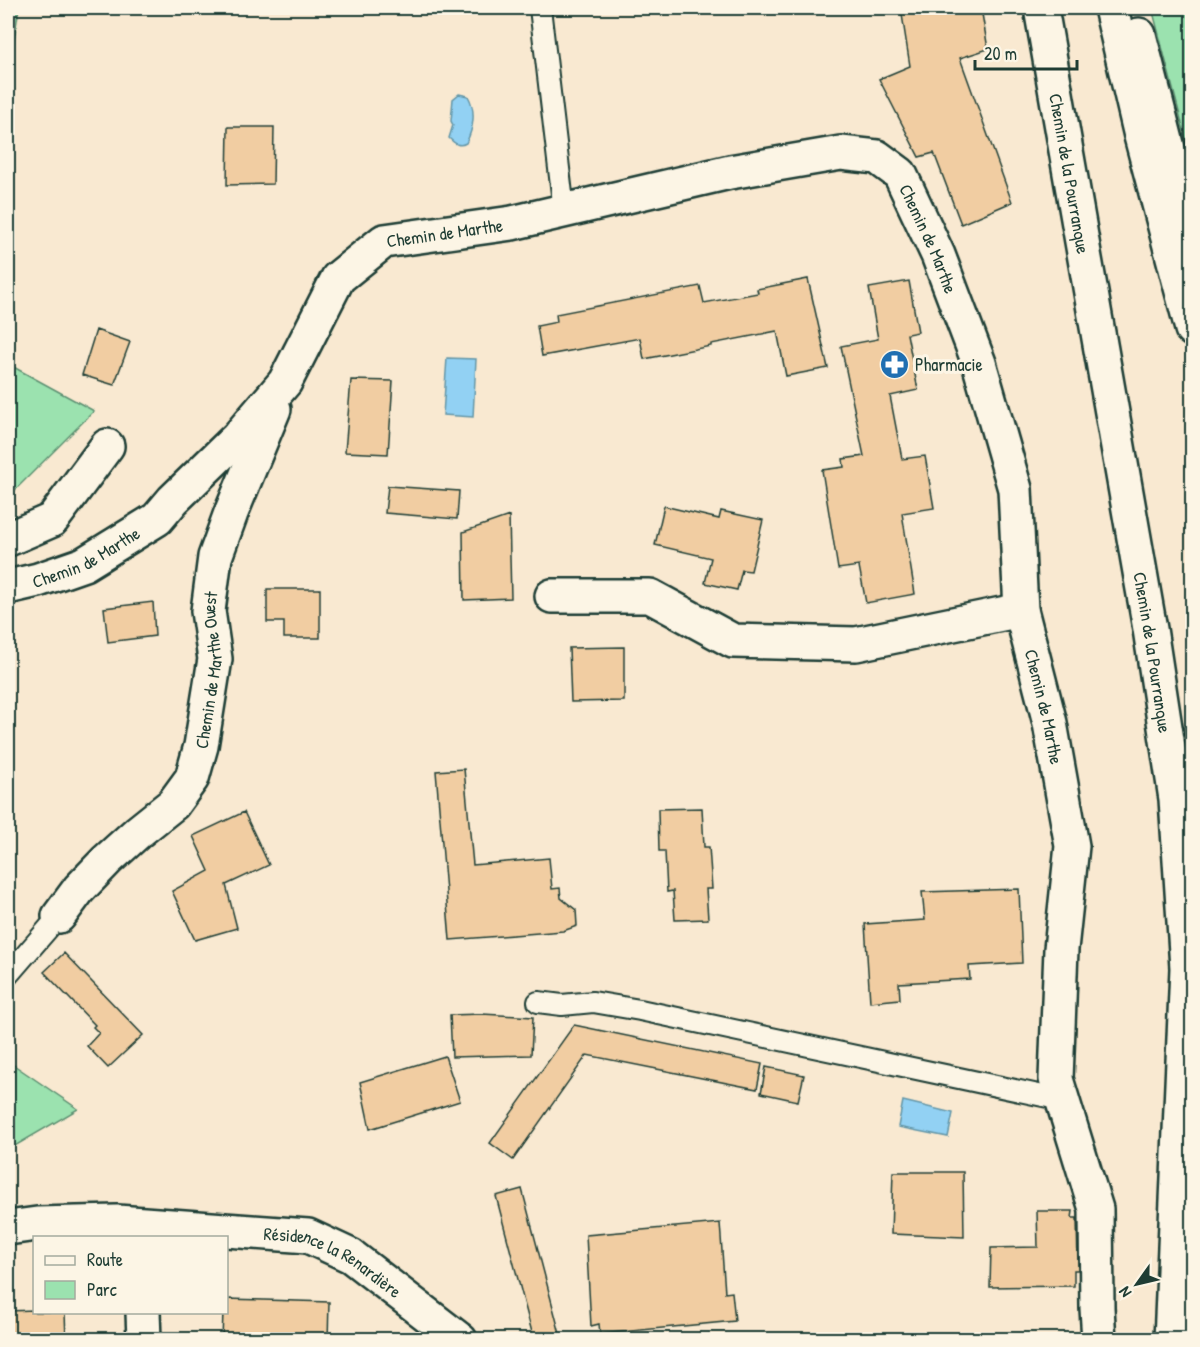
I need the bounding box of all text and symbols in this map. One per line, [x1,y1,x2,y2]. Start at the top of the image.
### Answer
scale bar [975,33,1077,71]
text: 20 m [984,41,1017,66]
street label: Chemin de la Pourranque [1044,91,1096,256]
street label: Chemin de Marthe [894,180,964,297]
street label: Chemin de Marthe [385,212,504,253]
pharmacy icon: Pharmacie [878,348,910,380]
place label: Pharmacie [915,352,983,377]
street label: Chemin de Marthe [30,520,144,593]
street label: Chemin de la Pourranque [1128,570,1178,734]
street label: Chemin de Marthe Ouest [188,589,228,750]
street label: Chemin de Marthe [1019,647,1070,766]
street label: Résidence la Renardière [263,1220,407,1303]
legend [33,1236,228,1314]
text: Route [87,1247,123,1272]
north arrow [1107,1254,1167,1314]
text: Parc [87,1277,117,1302]
text: N [1113,1282,1136,1302]

